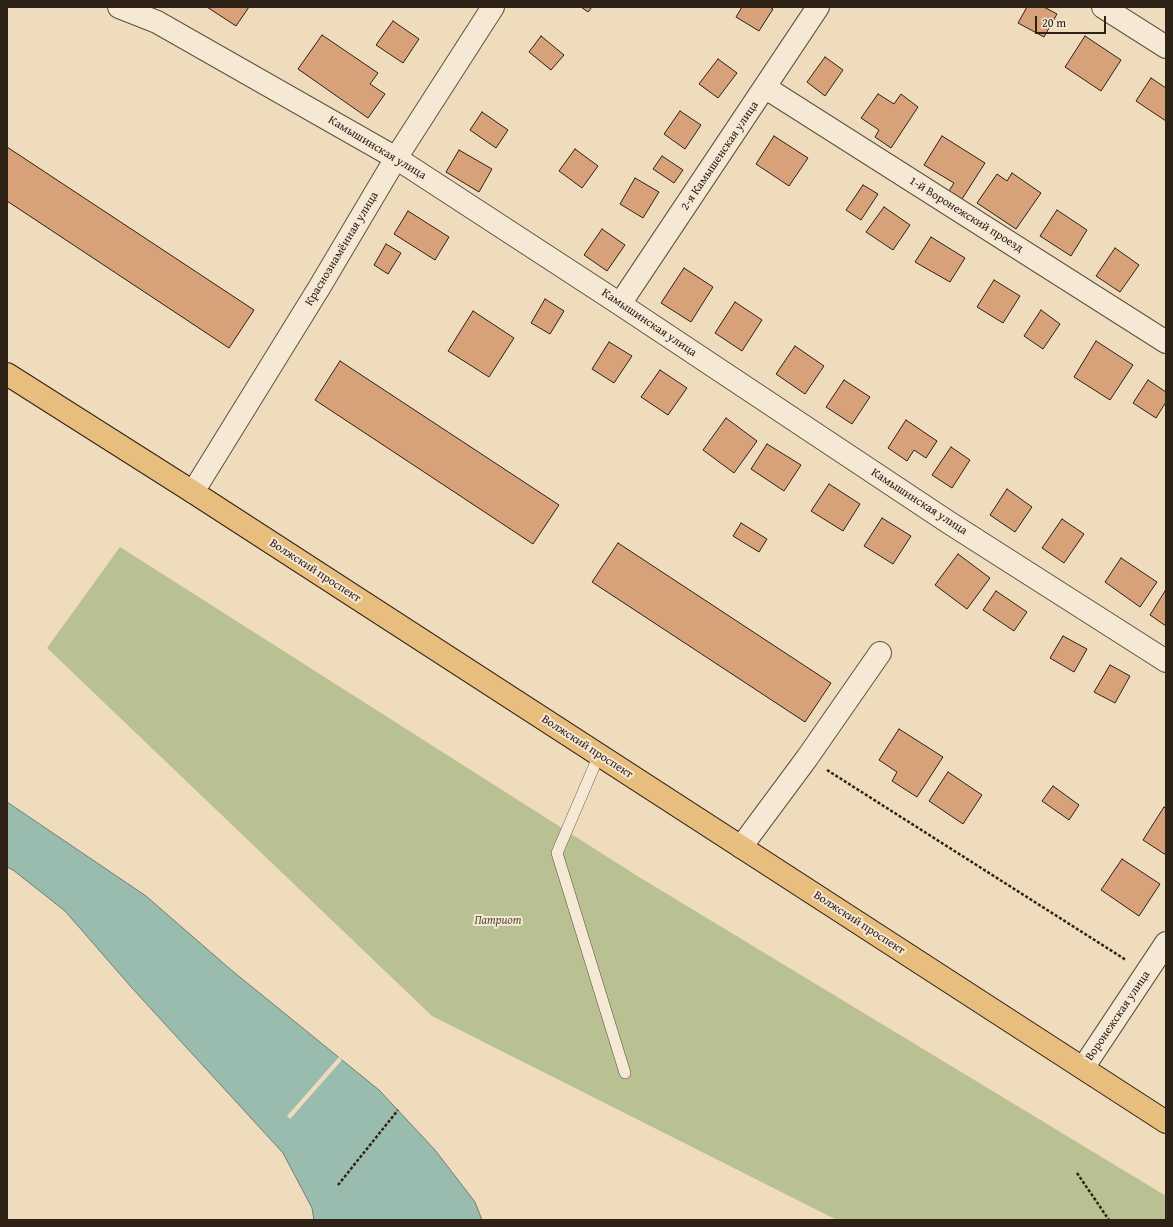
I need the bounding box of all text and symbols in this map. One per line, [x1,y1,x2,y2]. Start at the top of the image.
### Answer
scale bar [1037,8,1108,34]
text: 20 m [1042,14,1066,31]
street label: 2-я Камышенская улица [678,99,762,213]
street label: Камышинская улица [325,113,429,183]
street label: 1-й Воронежский проезд [906,174,1026,256]
street label: Краснознамённая улица [302,189,382,309]
street label: Камышинская улица [599,286,699,360]
street label: Камышинская улица [868,466,970,538]
street label: Волжский проспект [267,536,363,606]
street label: Волжский проспект [539,712,635,782]
street label: Волжский проспект [811,888,907,958]
park label: Патриот [474,914,522,928]
street label: Воронежская улица [1083,968,1153,1064]

